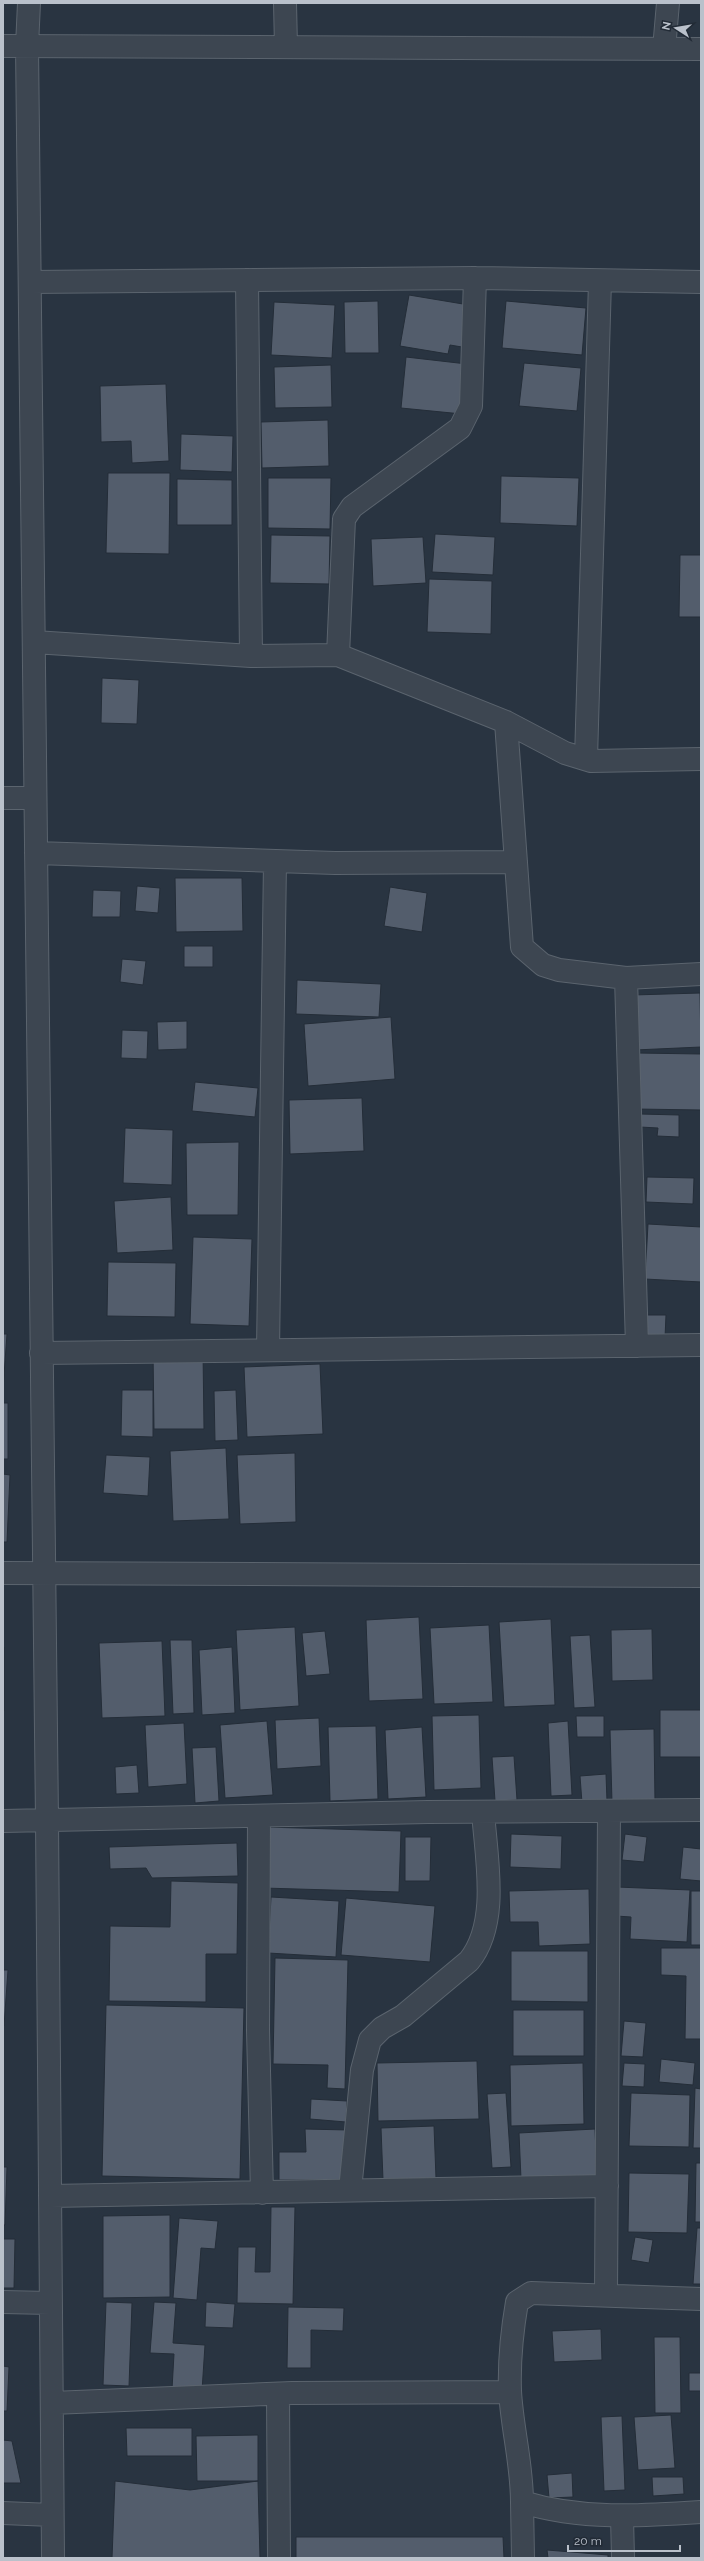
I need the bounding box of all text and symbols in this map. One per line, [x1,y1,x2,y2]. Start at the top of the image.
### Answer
north arrow [656,8,696,48]
text: N [659,21,674,31]
scale bar [568,2527,680,2553]
text: 20 m [574,2534,602,2548]

